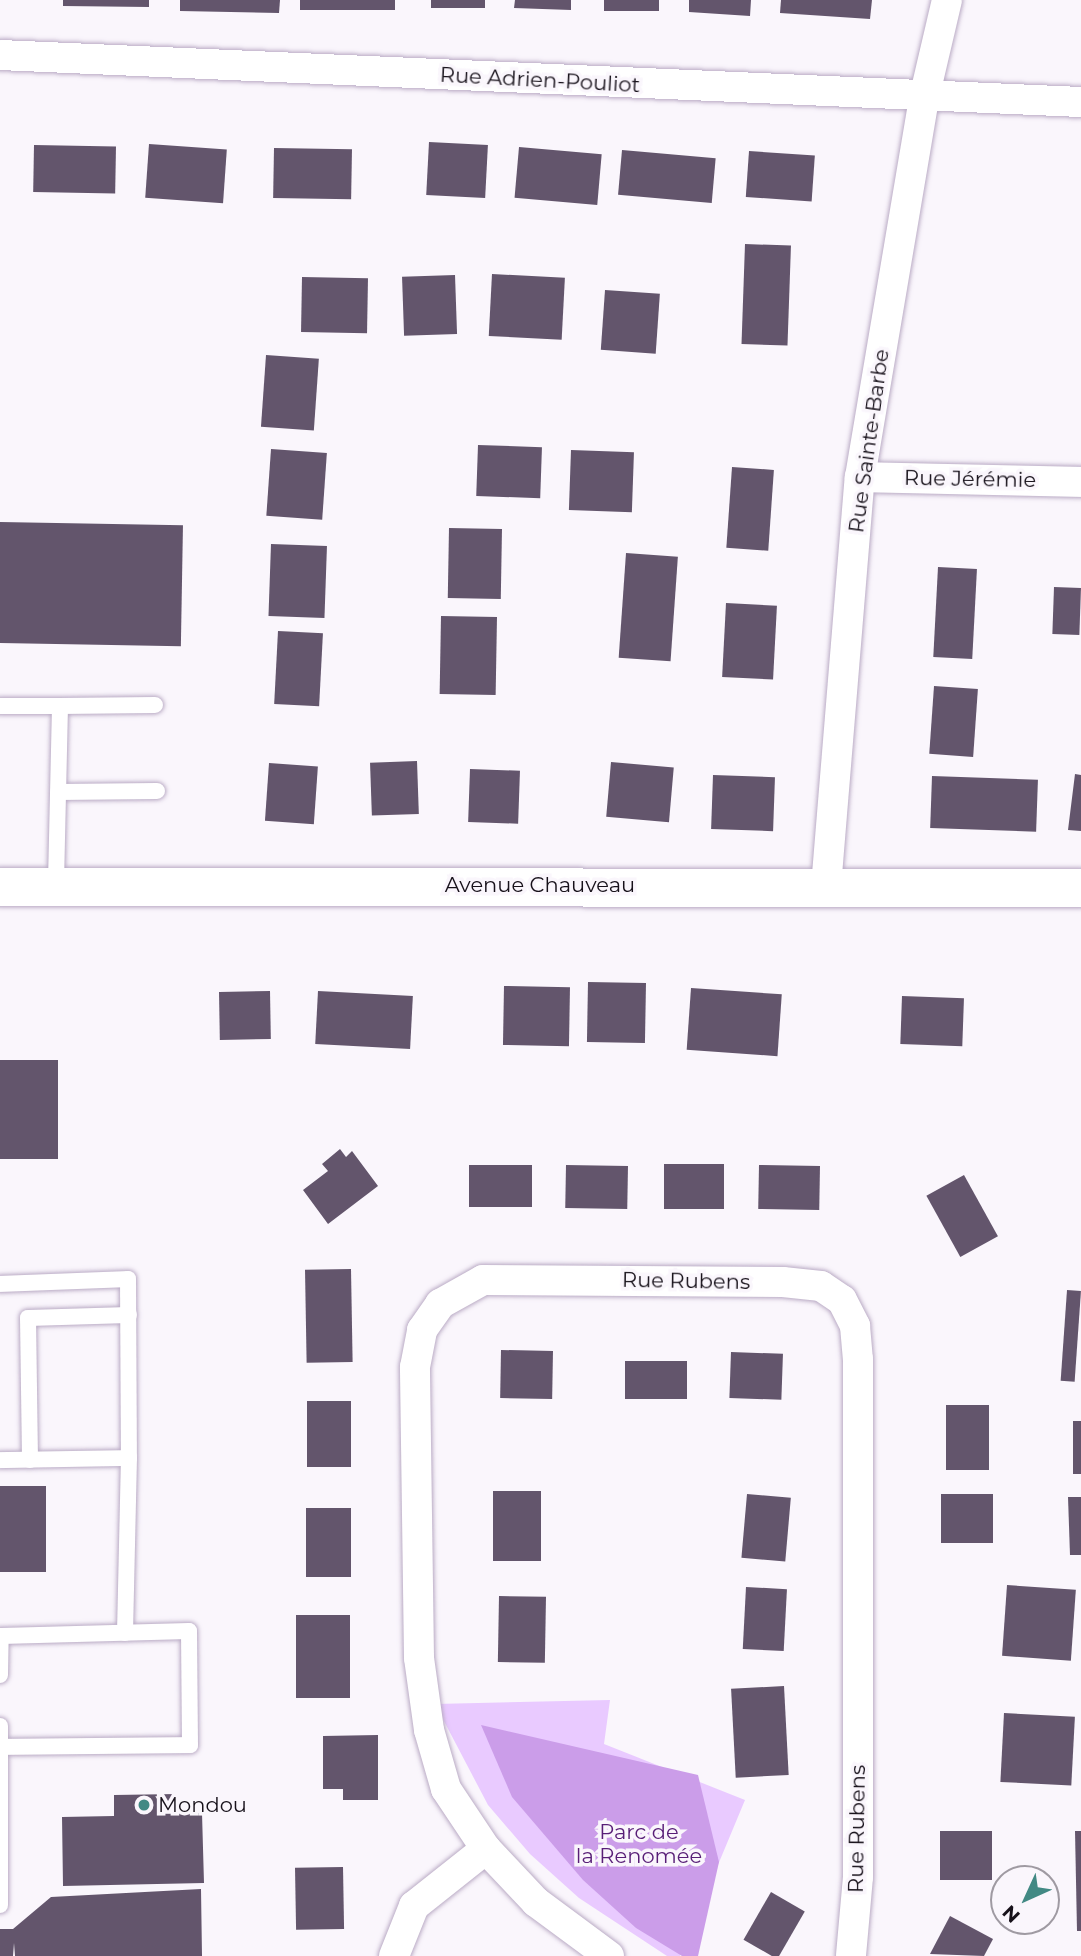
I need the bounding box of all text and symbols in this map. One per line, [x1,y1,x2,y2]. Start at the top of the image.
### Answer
street label: Rue Adrien-Pouliot [439,62,641,98]
street label: Rue Sainte-Barbe [844,348,894,534]
street label: Rue Jérémie [904,465,1036,493]
street label: Avenue Chauveau [445,872,635,898]
street label: Rue Rubens [622,1267,750,1295]
street label: Rue Rubens [843,1765,871,1893]
place label: Mondou [158,1792,247,1818]
marker: Mondou [136,1797,152,1813]
park label: Parc de la Renomée [576,1819,702,1869]
north arrow [990,1865,1060,1935]
text: N [998,1900,1025,1927]

